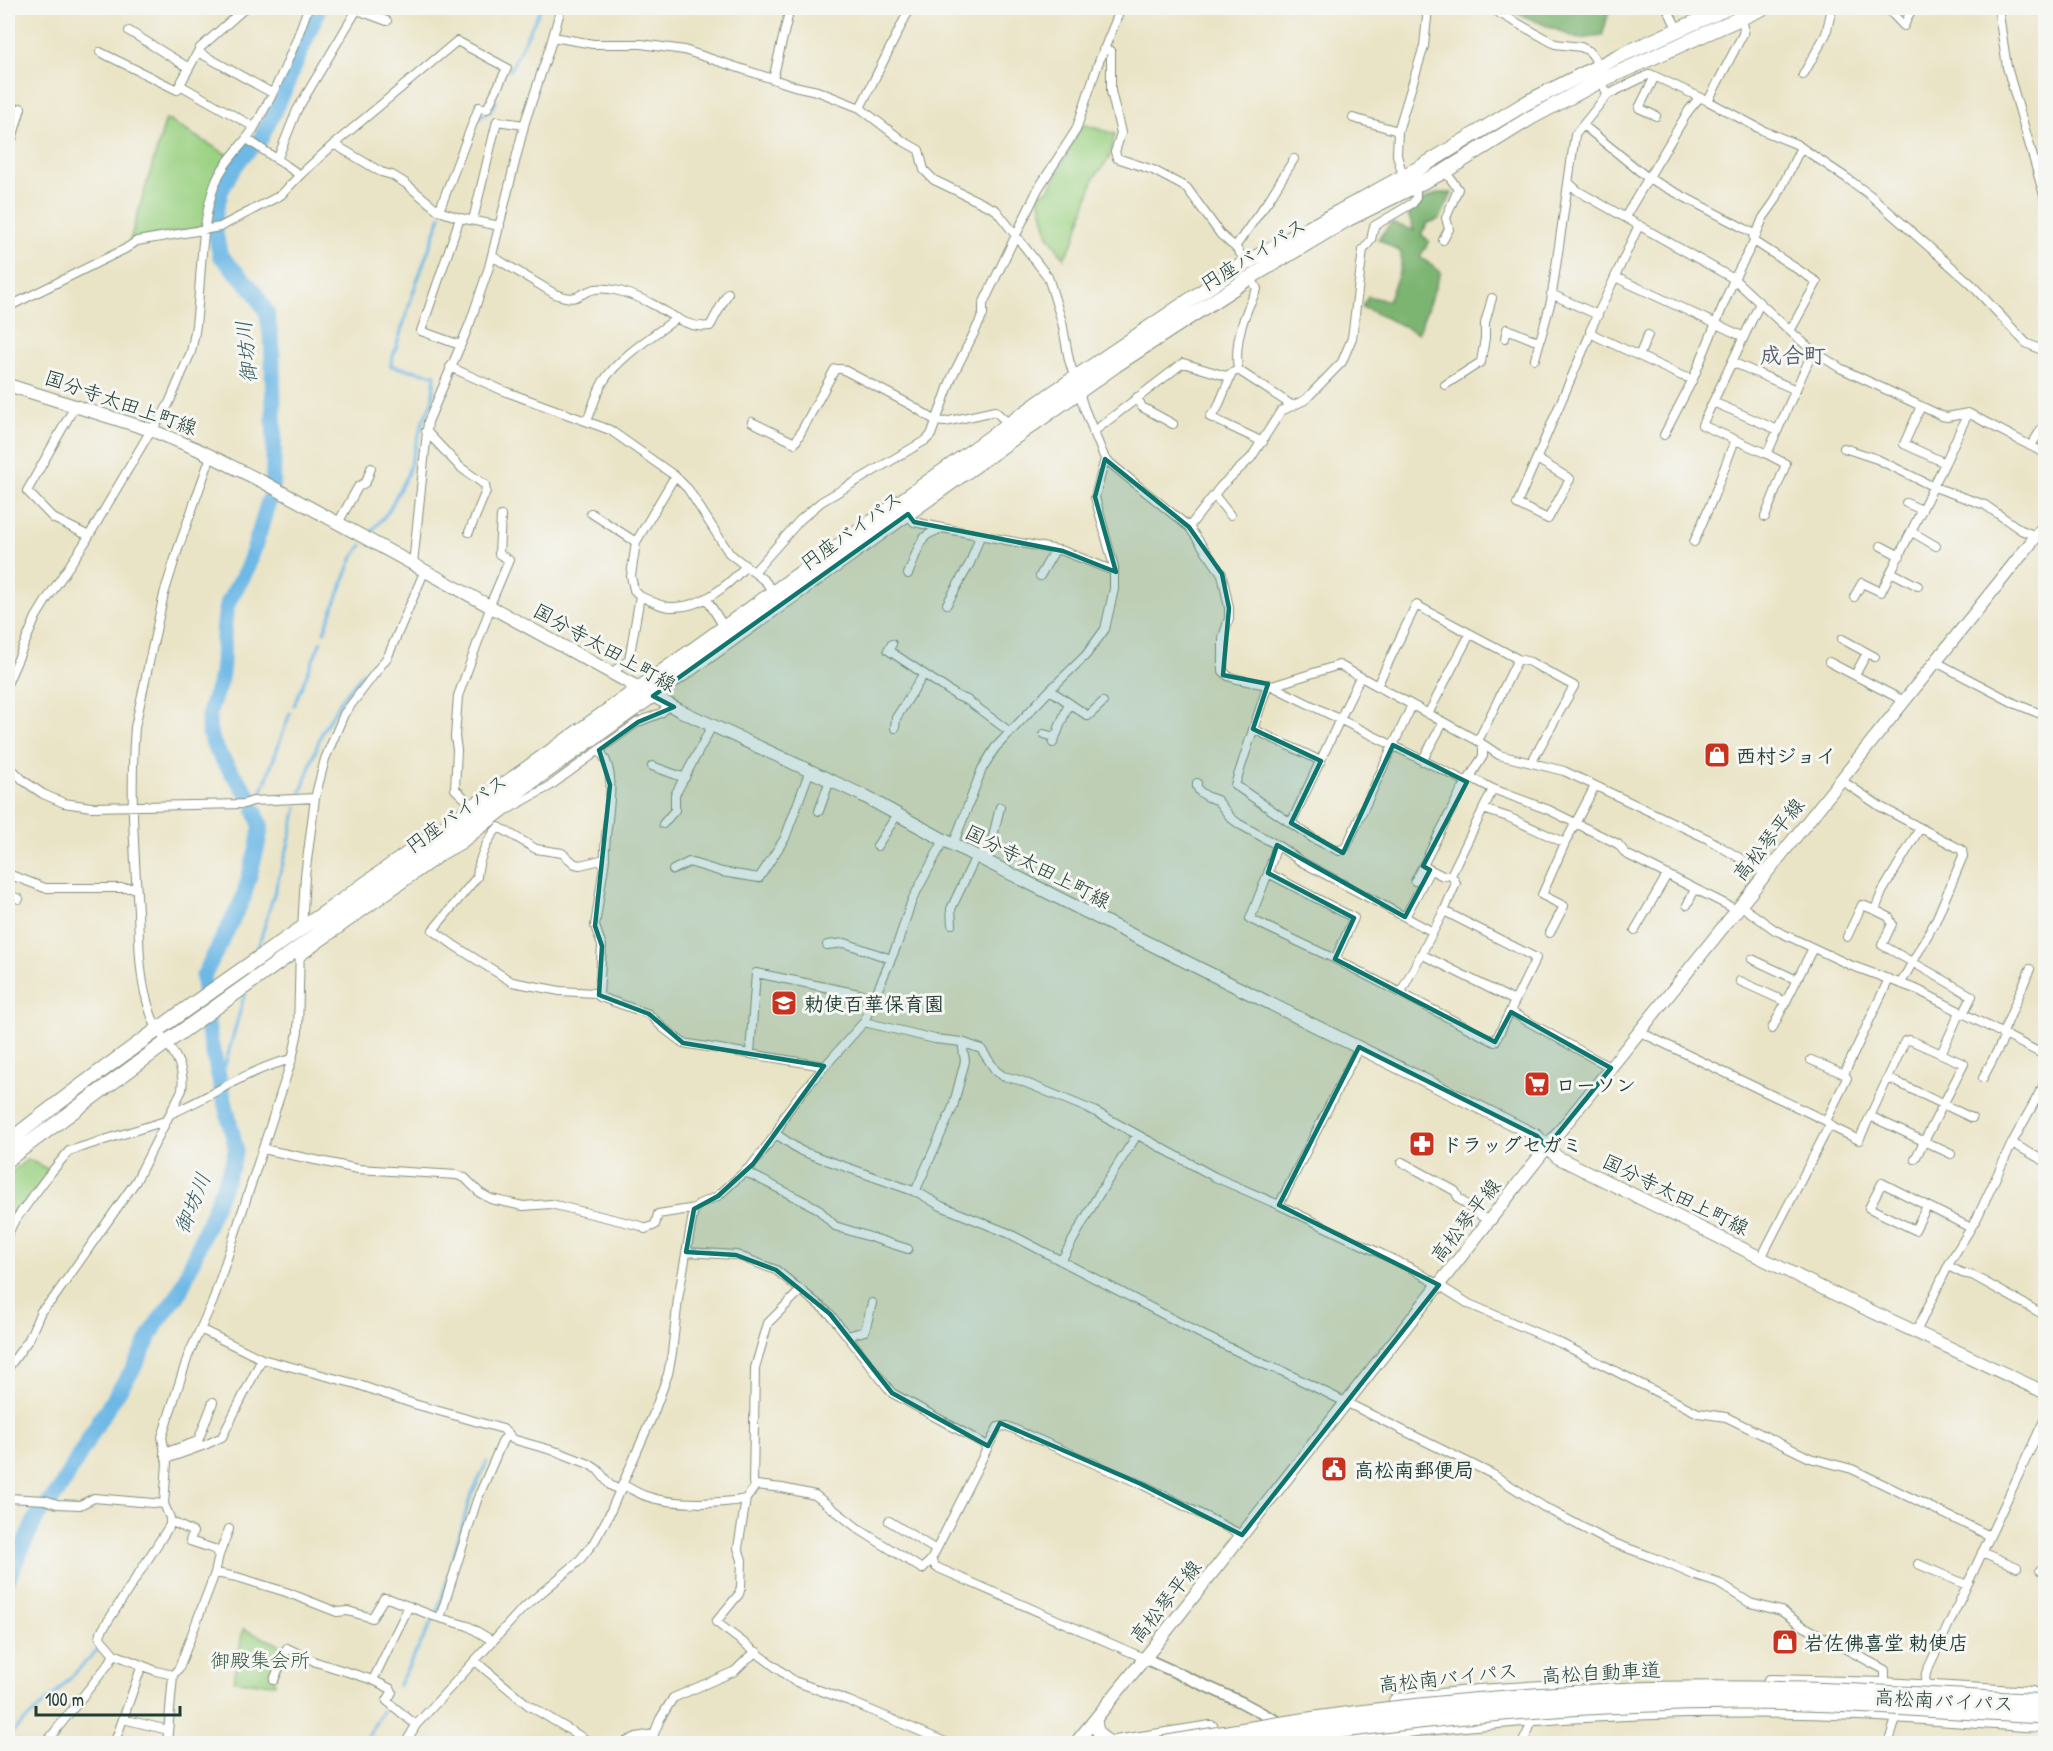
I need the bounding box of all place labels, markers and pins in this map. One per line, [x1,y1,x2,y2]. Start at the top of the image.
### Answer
shop icon: 西村ジョイ [1702,740,1732,770]
place label: 西村ジョイ [1736,742,1836,769]
school or university icon: 勅使百華保育園 [769,988,799,1018]
place label: 勅使百華保育園 [804,990,944,1017]
supermarket icon: ローソン [1522,1069,1552,1099]
place label: ローソン [1556,1071,1636,1098]
pharmacy icon: ドラッグセガミ [1407,1129,1437,1159]
place label: ドラッグセガミ [1442,1131,1582,1158]
public building icon: 高松南郵便局 [1319,1454,1349,1484]
place label: 高松南郵便局 [1354,1456,1474,1483]
shop icon: 岩佐佛喜堂 勅使店 [1770,1627,1800,1657]
place label: 岩佐佛喜堂 勅使店 [1804,1629,1969,1656]

